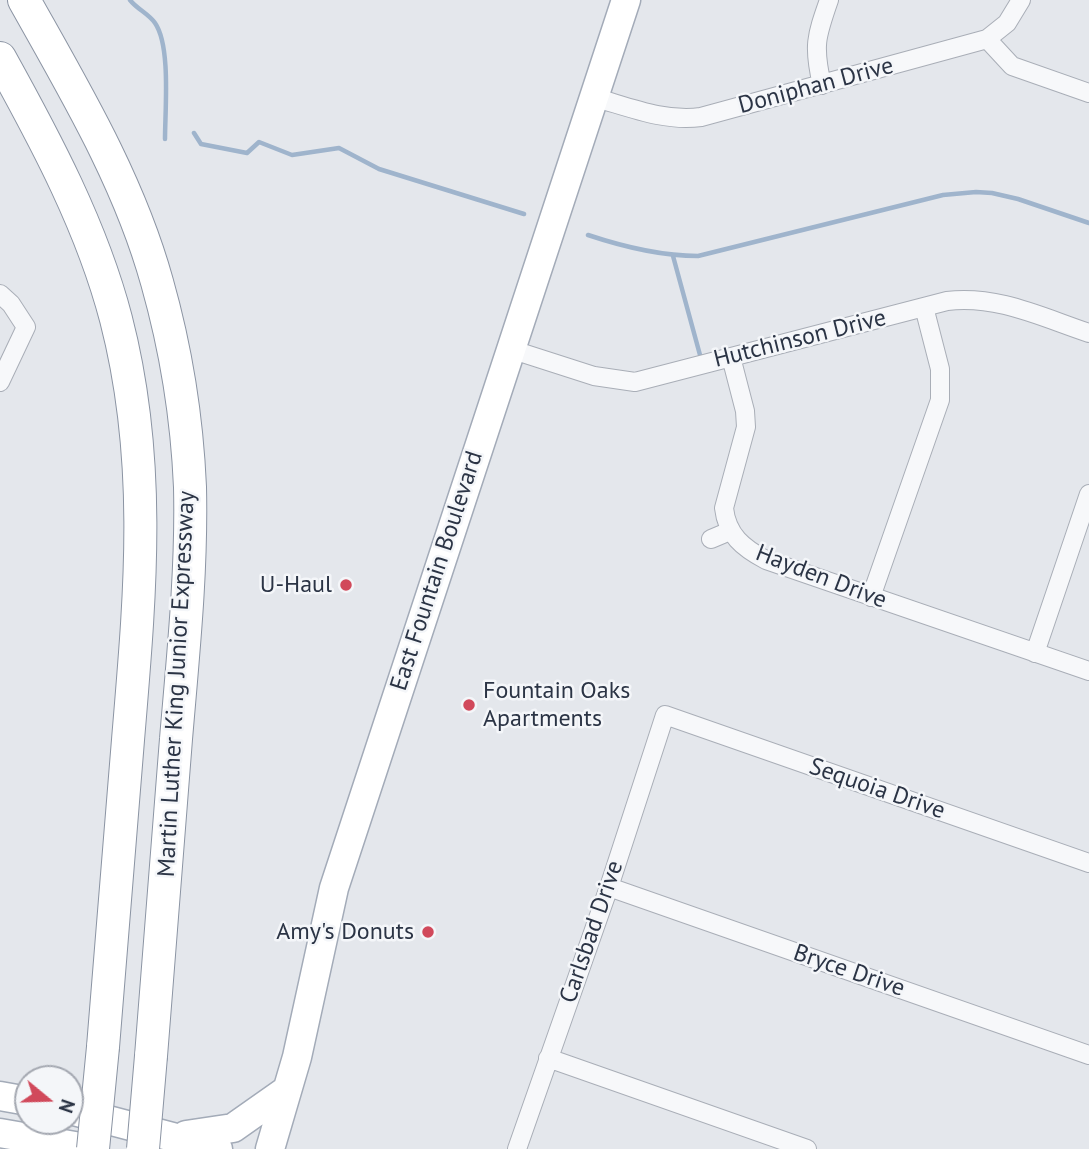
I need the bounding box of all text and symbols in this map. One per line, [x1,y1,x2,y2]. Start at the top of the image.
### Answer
street label: Doniphan Drive [735,51,897,121]
street label: Hutchinson Drive [711,304,889,374]
street label: East Fountain Boulevard [385,448,489,694]
street label: Martin Luther King Junior Expressway [153,490,201,878]
street label: Hayden Drive [752,539,890,615]
place label: U-Haul [260,571,332,599]
marker: U-Haul [338,577,354,593]
place label: Fountain Oaks Apartments [483,677,630,733]
marker: Fountain Oaks Apartments [461,697,477,713]
street label: Sequoia Drive [805,752,949,826]
street label: Carlsbad Drive [554,857,630,1007]
place label: Amy's Donuts [276,918,414,946]
marker: Amy's Donuts [420,924,436,940]
street label: Bryce Drive [790,939,908,1003]
north arrow [14,1065,84,1135]
text: N [54,1096,80,1116]

